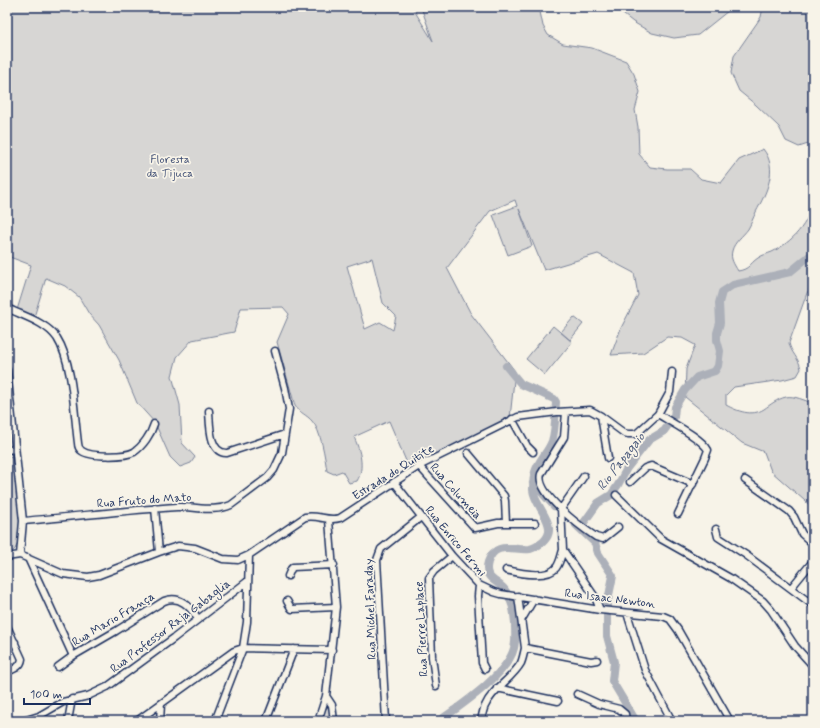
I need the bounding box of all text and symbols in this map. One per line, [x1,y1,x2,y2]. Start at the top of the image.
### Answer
park label: Floresta da Tijuca [147,152,193,182]
water label: Rio Papagaio [593,429,650,495]
street label: Estrada do Quitite [350,441,438,504]
street label: Rua Columeia [426,460,485,523]
street label: Rua Fruto do Mato [96,490,192,512]
street label: Rua Enrico Fermi [421,503,490,581]
street label: Rua Michel Faraday [361,558,381,660]
street label: Rua Professor Raja Gabaglia [107,576,234,677]
street label: Rua Pierre Laplace [412,581,432,677]
street label: Rua Isaac Newton [564,585,657,613]
street label: Rua Mario França [69,589,158,651]
scale bar [24,680,90,706]
text: 100 m [30,687,62,703]

